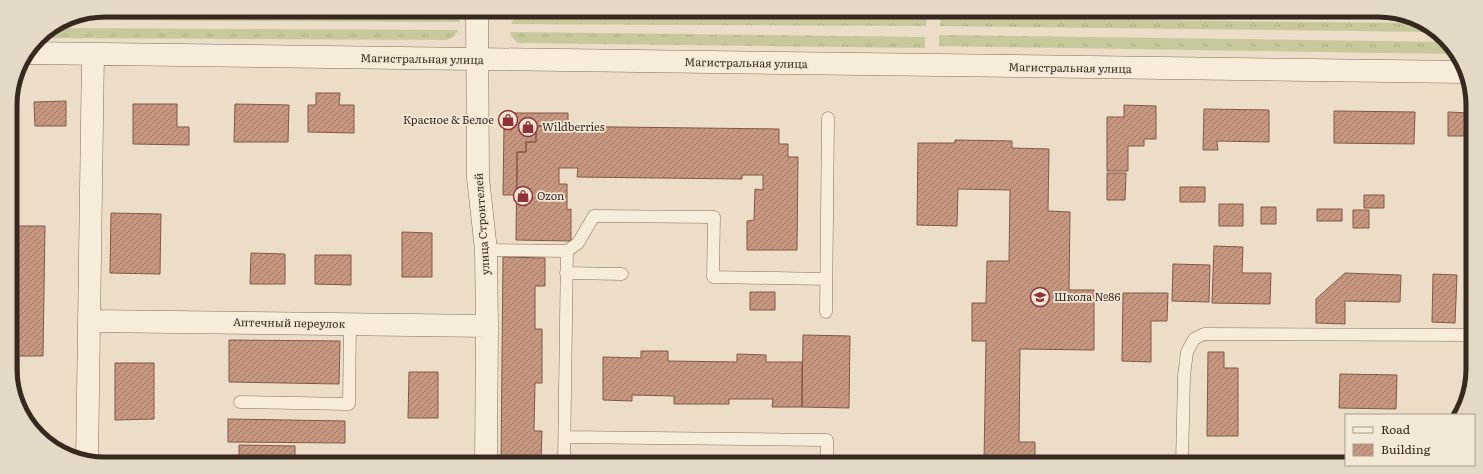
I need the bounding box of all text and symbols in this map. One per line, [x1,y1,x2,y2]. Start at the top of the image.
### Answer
street label: Магистральная улица [360,49,484,67]
street label: Магистральная улица [684,53,808,71]
street label: Магистральная улица [1008,58,1132,76]
shop icon: Красное & Белое [497,109,519,131]
place label: Красное & Белое [403,111,494,127]
shop icon: Wildberries [517,116,539,138]
place label: Wildberries [542,118,605,134]
street label: улица Строителей [469,172,493,276]
shop icon: Ozon [512,185,534,207]
place label: Ozon [537,187,564,203]
school or university icon: Школа №86 [1029,286,1051,308]
place label: Школа №86 [1054,288,1120,304]
street label: Аптечный переулок [233,313,346,331]
legend [1345,414,1475,466]
text: Road [1381,420,1411,438]
text: Building [1381,440,1431,458]

